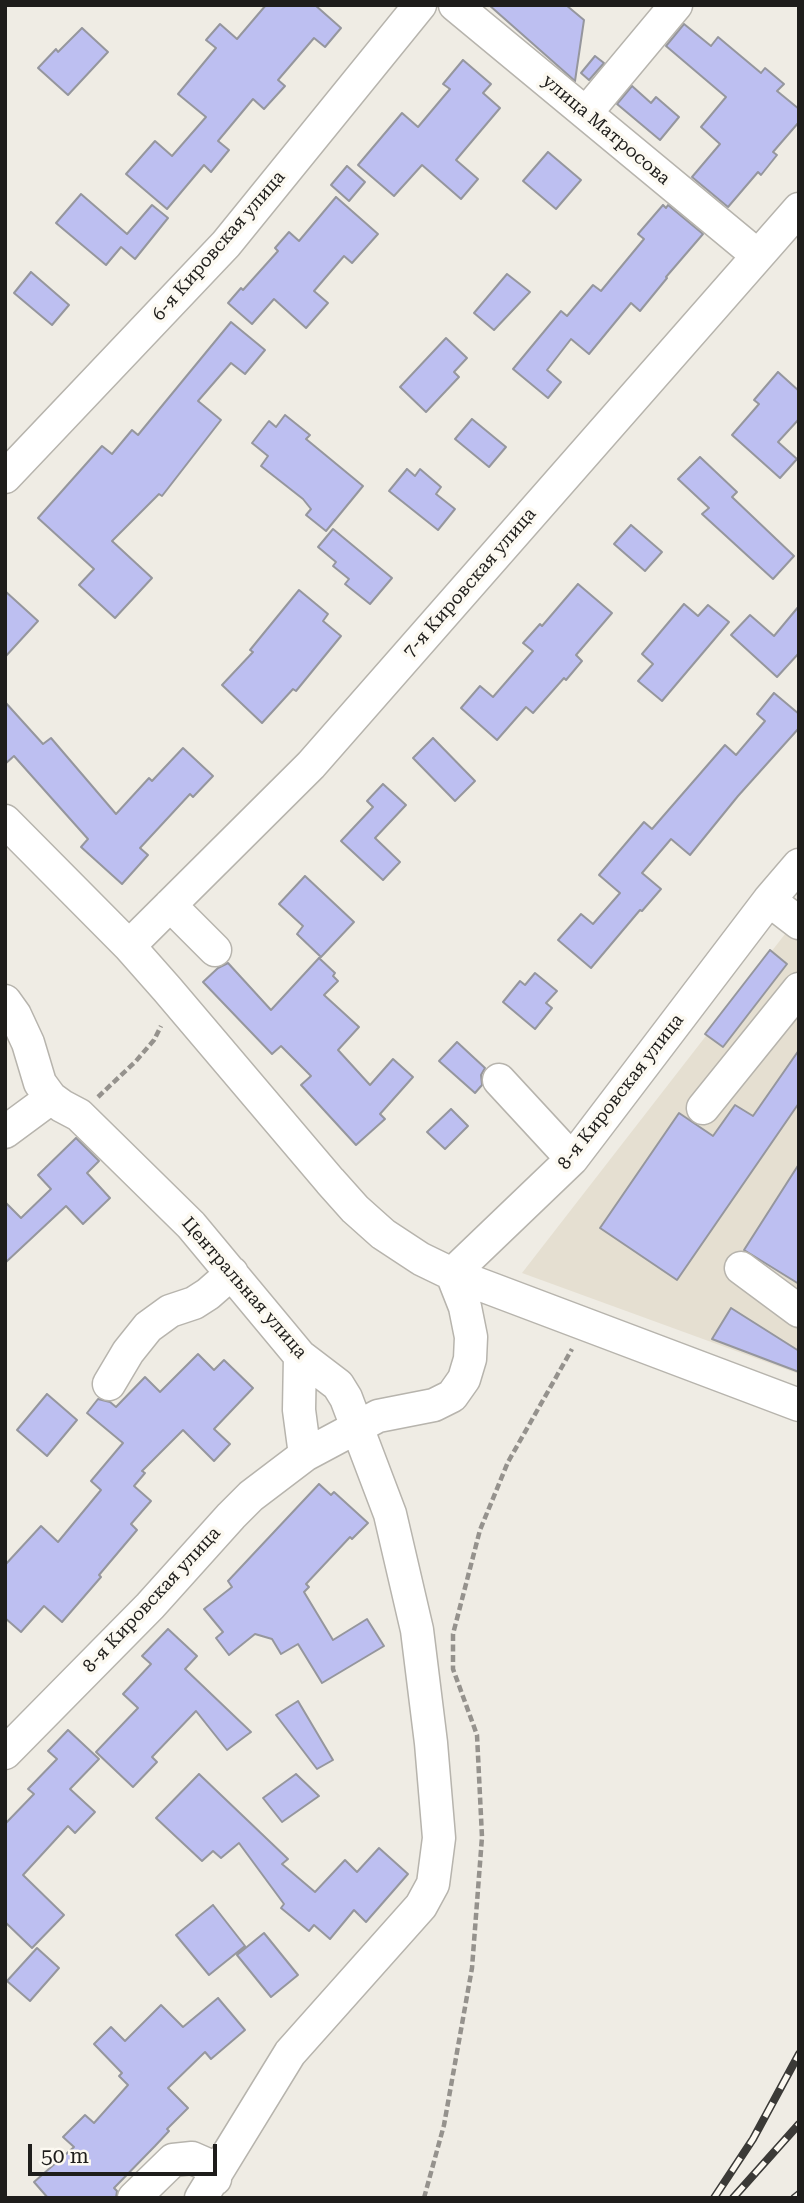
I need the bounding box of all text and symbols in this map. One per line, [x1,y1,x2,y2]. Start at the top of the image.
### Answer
street label: улица Матросова [538,70,674,190]
street label: 6-я Кировская улица [148,167,290,325]
street label: 7-я Кировская улица [399,504,541,662]
street label: 8-я Кировская улица [554,1010,688,1174]
street label: Центральная улица [177,1213,311,1363]
street label: 8-я Кировская улица [79,1523,225,1677]
scale bar [32,2130,220,2174]
text: 50 m [41,2144,89,2168]

